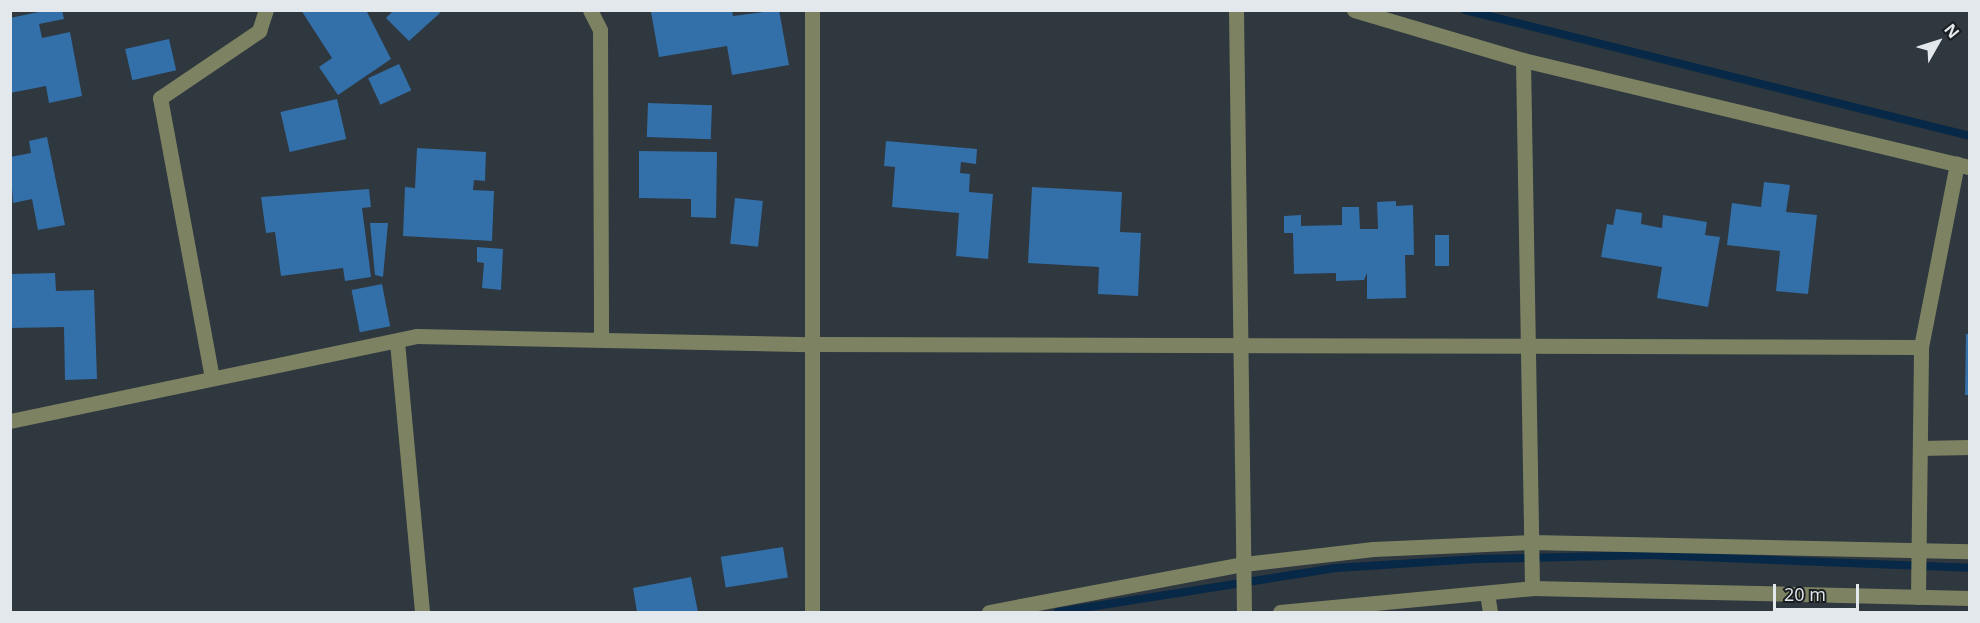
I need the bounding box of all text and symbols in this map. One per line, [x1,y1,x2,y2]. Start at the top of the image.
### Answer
north arrow [1908,12,1968,72]
text: N [1939,19,1965,43]
scale bar [1776,572,1862,610]
text: 20 m [1784,582,1826,606]

